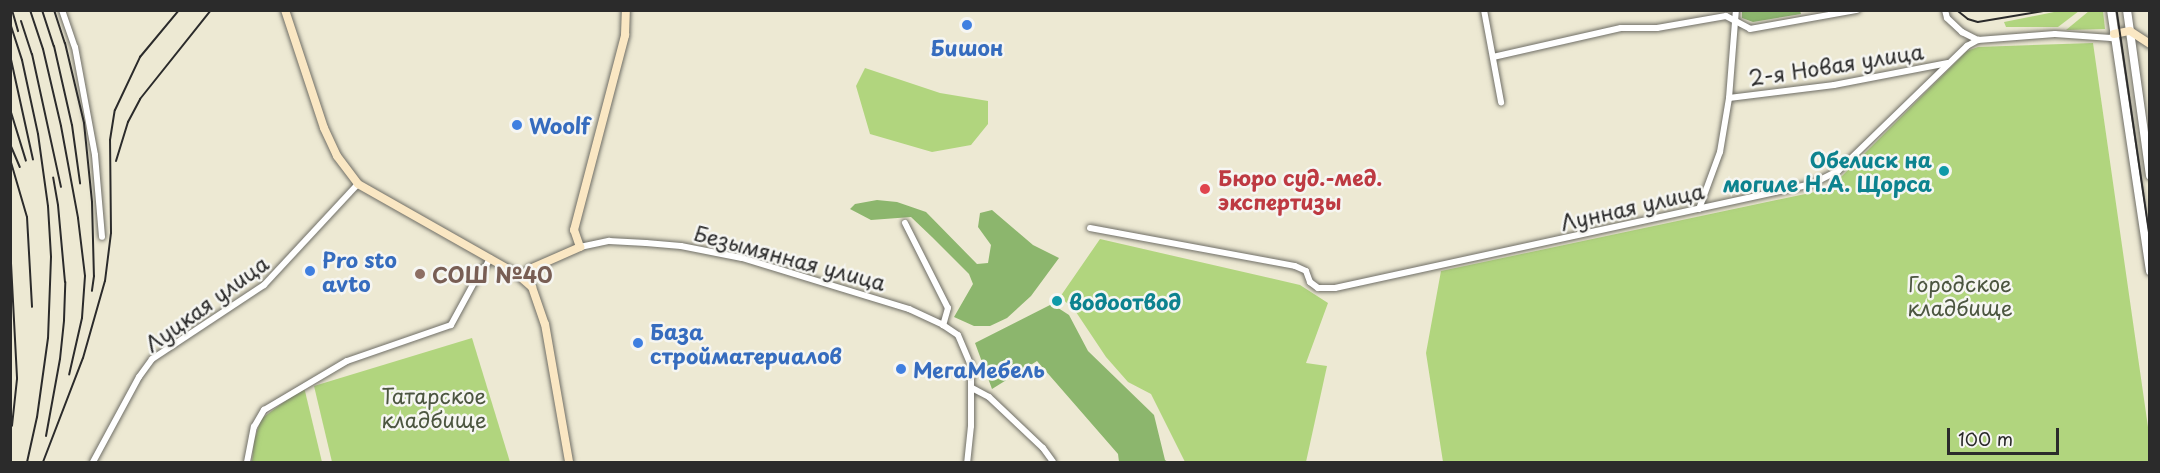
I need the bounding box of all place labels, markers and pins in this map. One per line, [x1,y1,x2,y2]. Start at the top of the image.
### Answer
marker: Бишон [960,18,974,32]
place label: Бишон [931,34,1003,60]
place label: Woolf [529,112,590,138]
marker: Woolf [510,118,524,132]
place label: Обелиск на могиле Н.А. Щорса [1723,146,1932,196]
place label: Бюро суд.-мед. экспертизы [1218,164,1383,214]
marker: Обелиск на могиле Н.А. Щорса [1937,164,1951,178]
marker: Бюро суд.-мед. экспертизы [1196,180,1214,198]
place label: Pro sto avto [322,246,397,296]
place label: СОШ №40 [432,261,552,287]
marker: Pro sto avto [303,264,317,278]
marker: СОШ №40 [413,267,427,281]
place label: водоотвод [1069,288,1181,314]
marker: водоотвод [1050,294,1064,308]
place label: База стройматериалов [650,318,842,368]
marker: База стройматериалов [631,336,645,350]
place label: МегаМебель [913,356,1045,382]
marker: МегаМебель [894,362,908,376]

